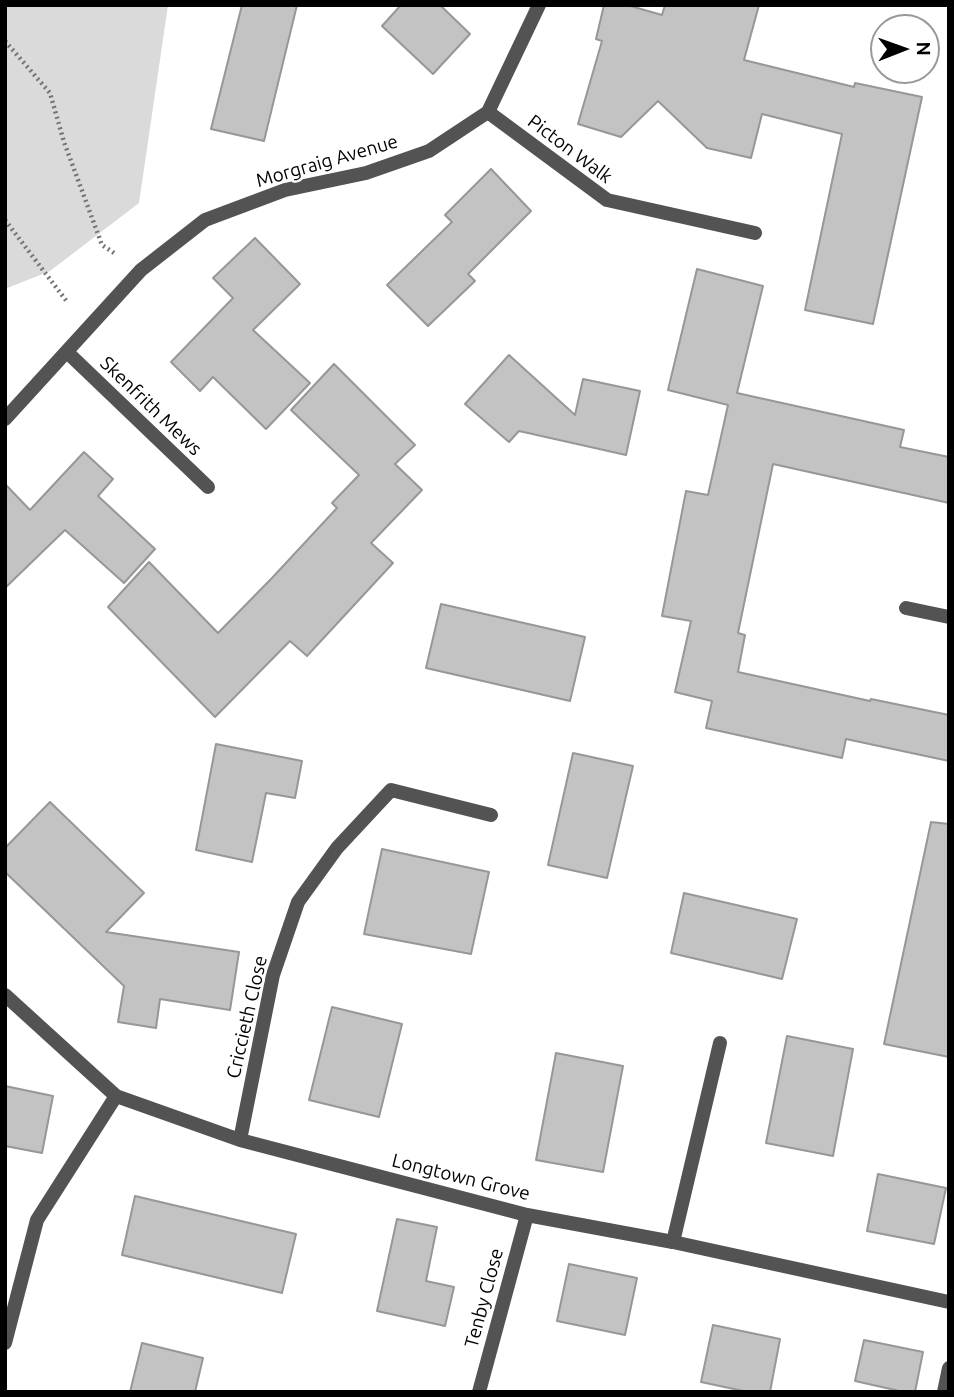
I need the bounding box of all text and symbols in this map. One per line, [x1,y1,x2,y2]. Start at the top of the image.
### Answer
north arrow [870,14,940,84]
text: N [913,41,935,56]
street label: Picton Walk [523,110,617,188]
street label: Morgraig Avenue [253,130,401,192]
street label: Skenfrith Mews [96,352,206,460]
street label: Criccieth Close [222,953,272,1081]
street label: Longtown Grove [390,1149,532,1205]
street label: Tenby Close [460,1246,508,1350]

